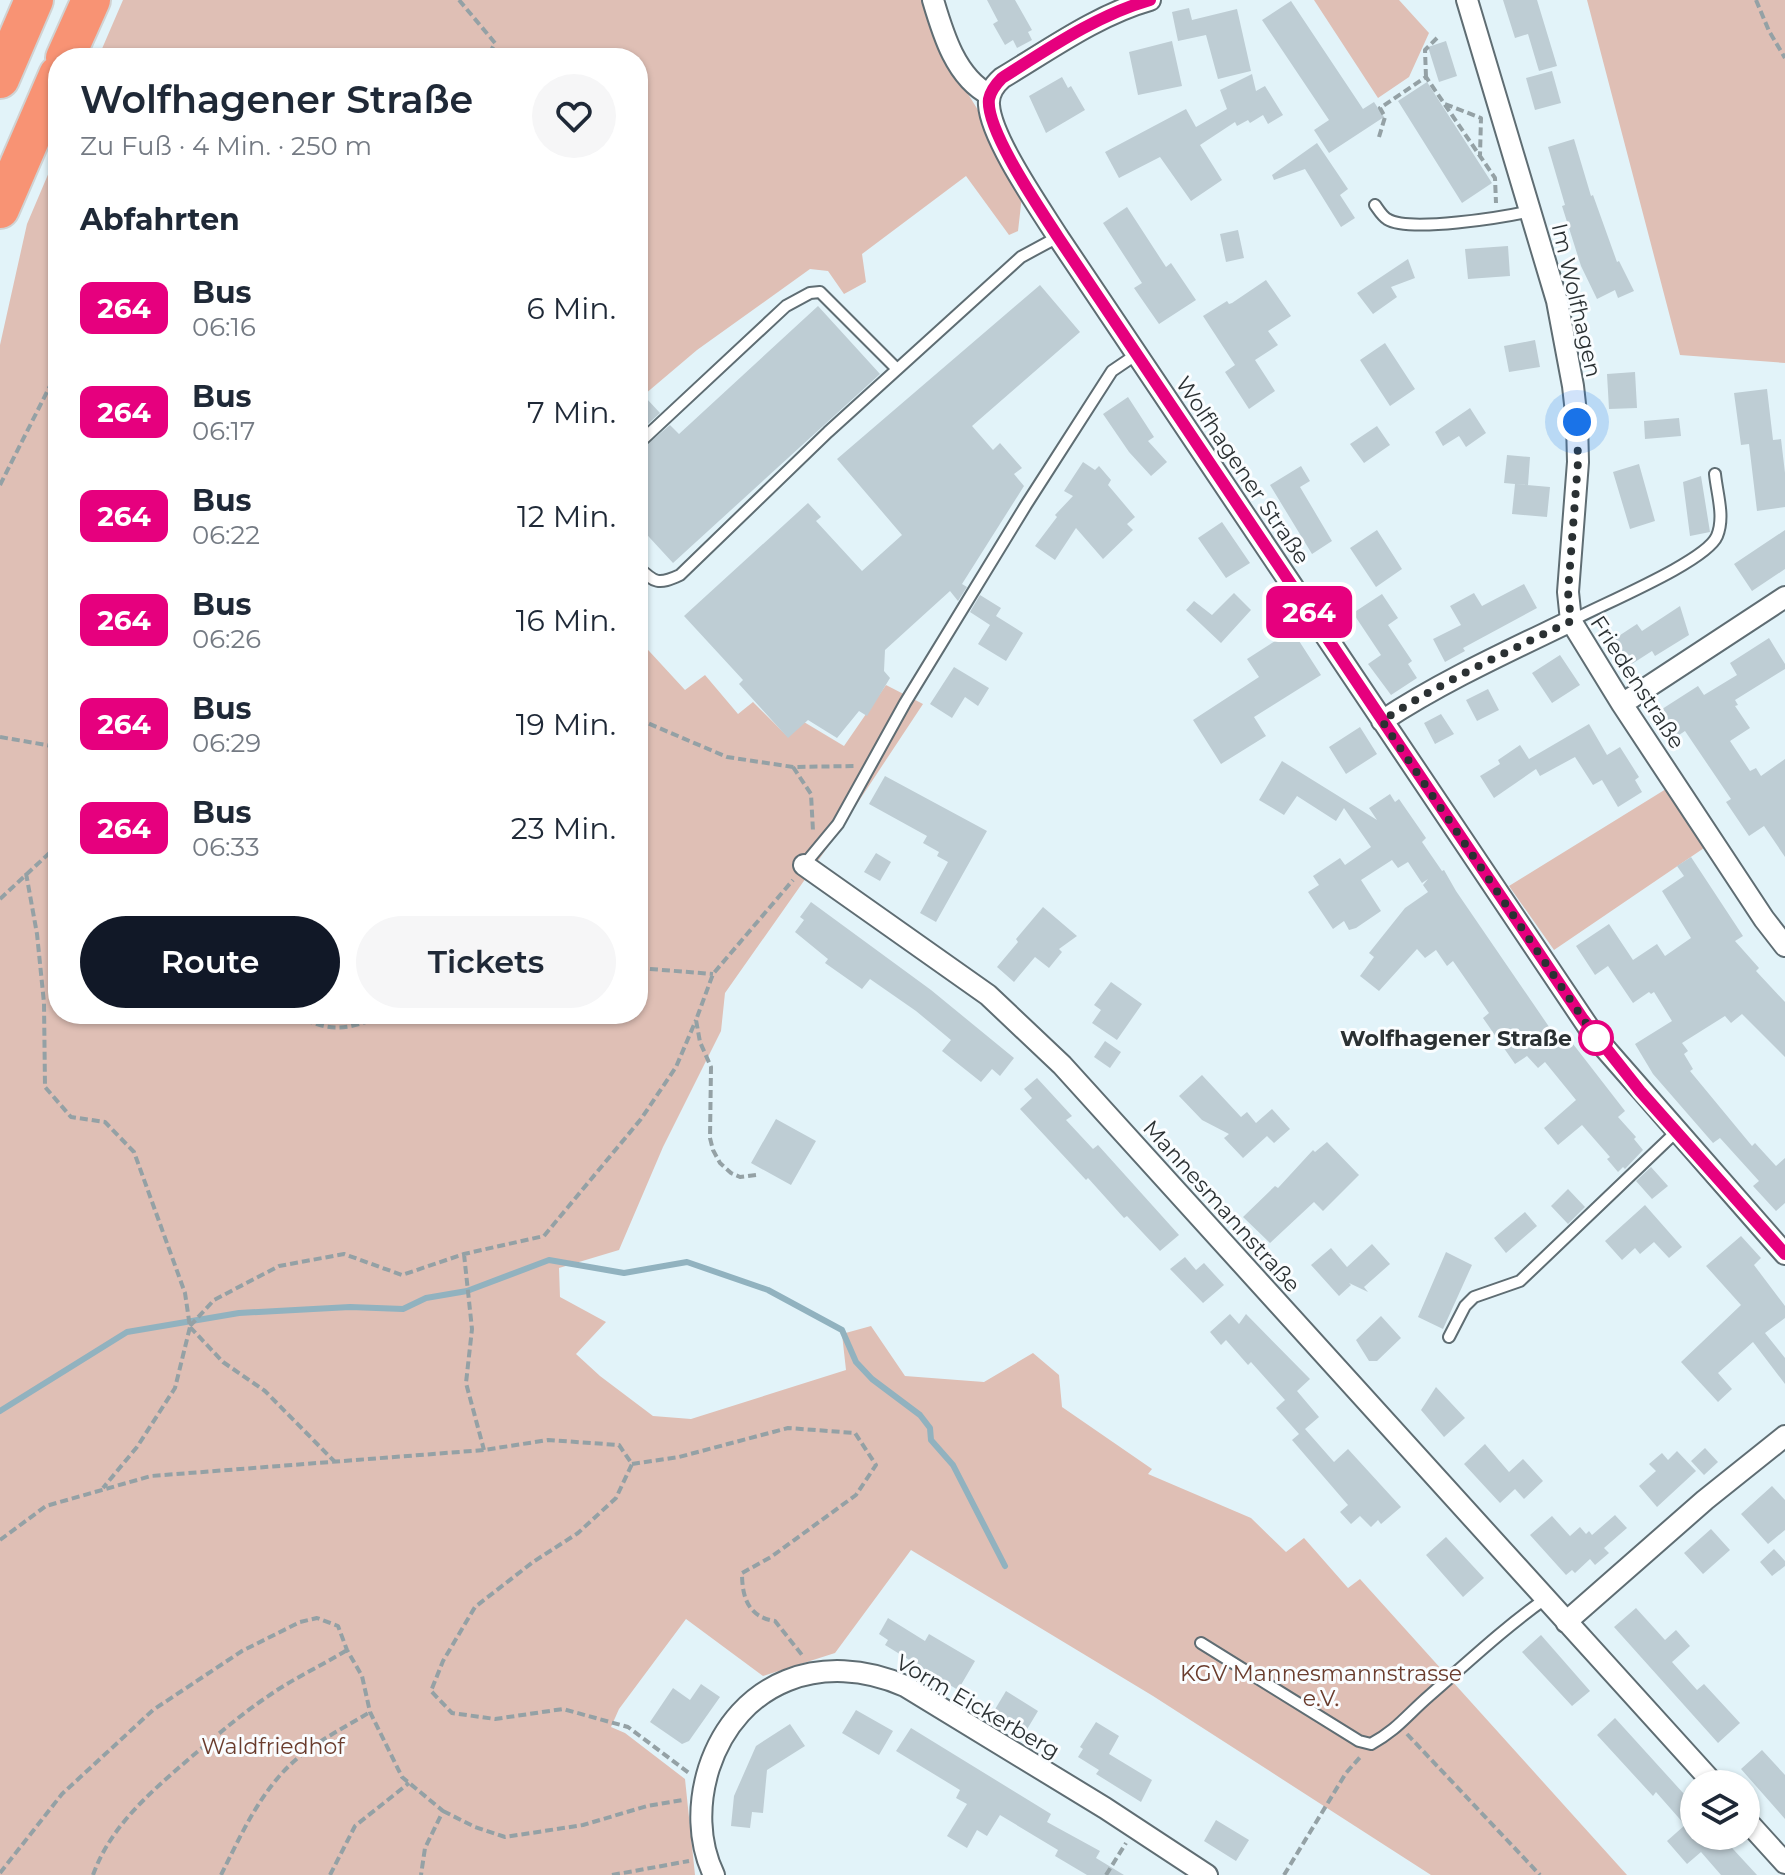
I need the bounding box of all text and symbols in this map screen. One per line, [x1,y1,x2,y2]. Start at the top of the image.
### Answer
button: heart [532,74,616,158]
text: Wolfhagener Straße [80,76,473,123]
text: Zu Fuß · 4 Min. · 250 m [80,130,372,162]
text: Abfahrten [80,201,240,238]
street label: Im Wolfhagen [1546,220,1607,380]
text: Bus [192,274,252,311]
text: 6 Min. [527,290,616,327]
text: 264 [97,291,151,325]
text: 06:16 [192,311,256,343]
street label: Wolfhagener Straße [1170,371,1315,569]
text: Bus [192,378,252,415]
text: 7 Min. [527,394,616,431]
text: 264 [97,395,151,429]
your location [1557,402,1597,442]
text: 06:17 [192,415,255,447]
text: Bus [192,482,252,519]
text: 12 Min. [517,498,616,535]
text: 264 [97,499,151,533]
text: 06:22 [192,519,260,551]
text: Bus [192,586,252,623]
line badge: 264 [1263,586,1355,638]
text: 264 [1282,595,1336,629]
text: 16 Min. [516,602,616,639]
text: 264 [97,603,151,637]
street label: Friedenstraße [1585,611,1691,754]
text: 06:26 [192,623,261,655]
text: Bus [192,690,252,727]
text: 19 Min. [516,706,616,743]
text: 264 [97,707,151,741]
text: 06:29 [192,727,261,759]
text: Bus [192,794,252,831]
text: 23 Min. [511,810,616,847]
text: 264 [97,811,151,845]
text: 06:33 [192,831,260,863]
button: Route [80,916,340,1008]
button: Tickets [356,916,616,1008]
marker: Wolfhagener Straße [1579,1021,1613,1055]
place label: Wolfhagener Straße [1340,1025,1572,1052]
street label: Mannesmannstraße [1137,1115,1306,1298]
street label: Vorm Eickerberg [891,1648,1065,1764]
park label: KGV Mannesmannstrasse e.V. [1180,1660,1462,1712]
park label: Waldfriedhof [201,1733,346,1760]
map controls [1680,1770,1760,1850]
button: layers [1680,1770,1760,1850]

